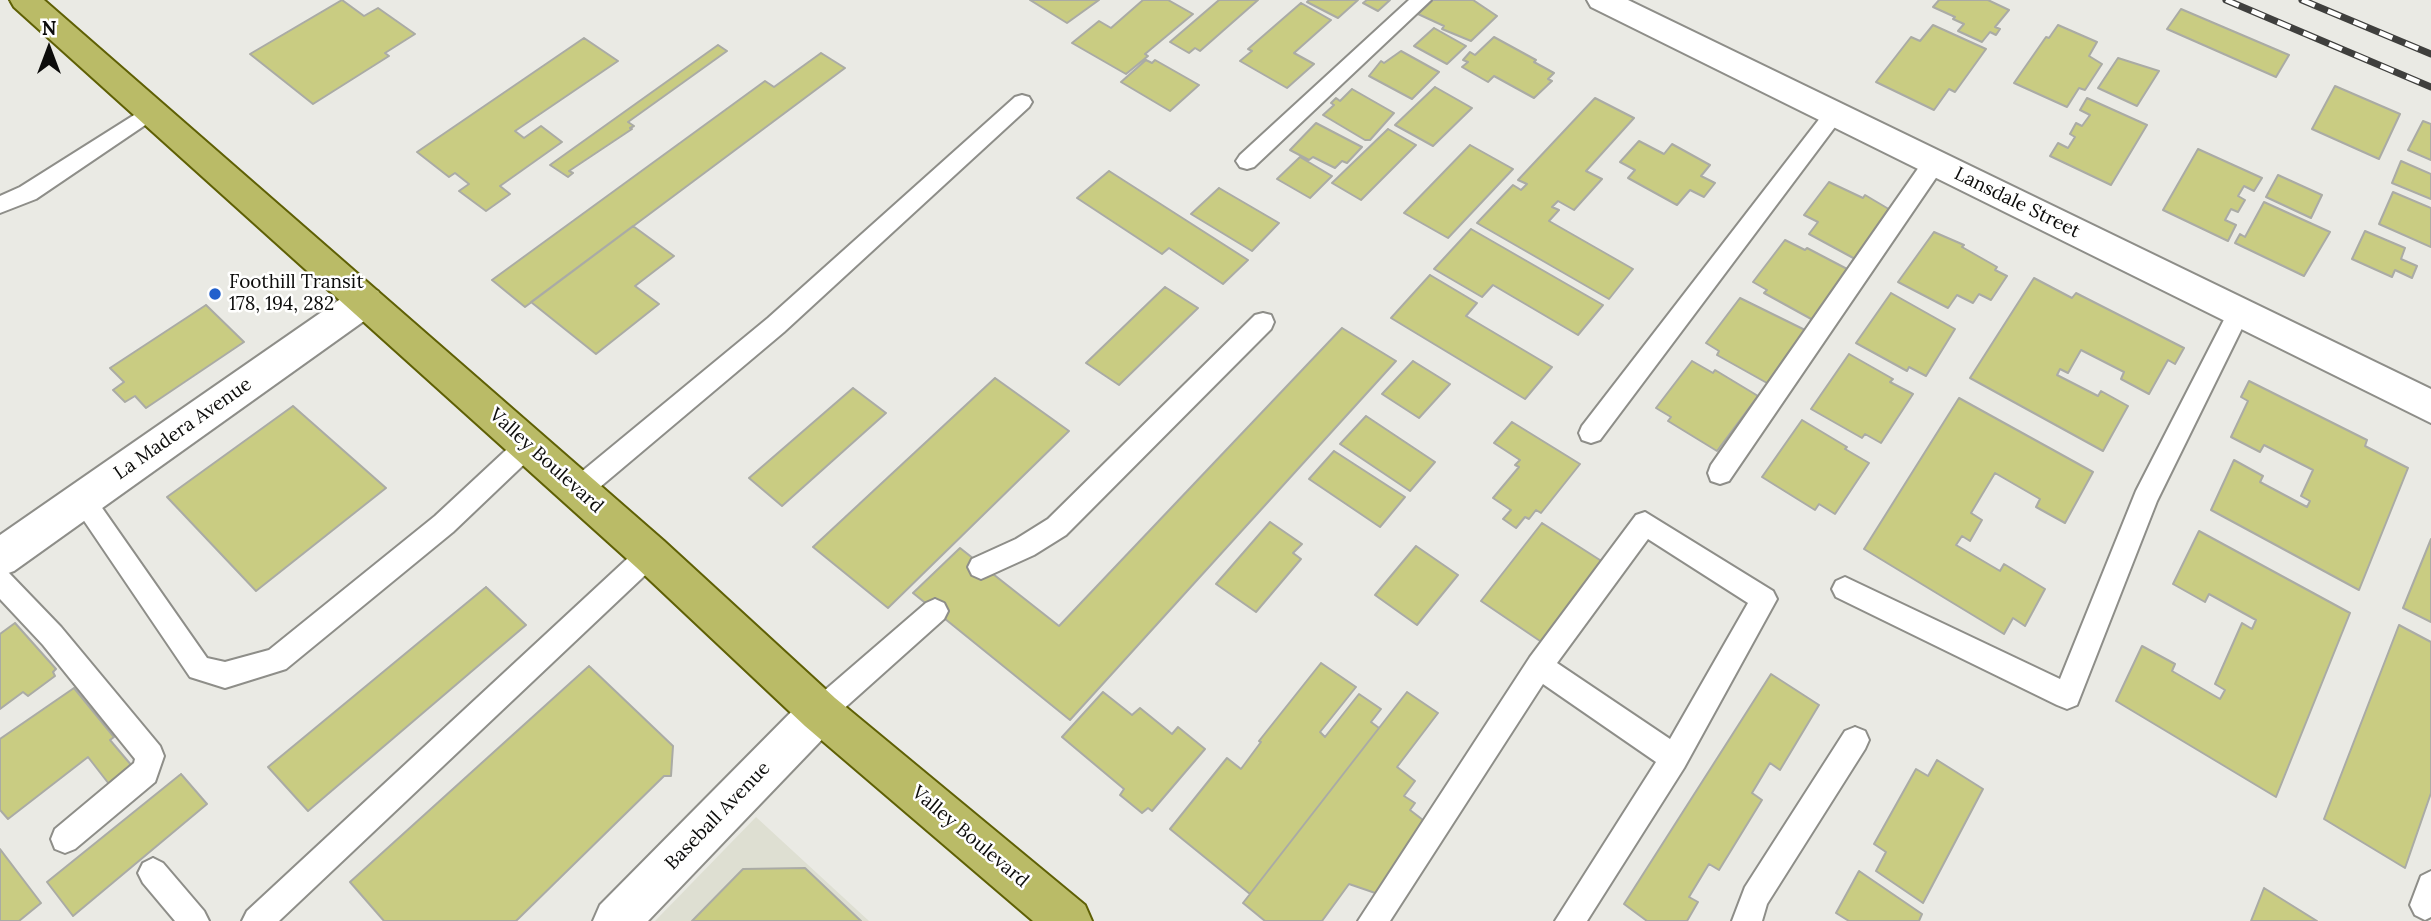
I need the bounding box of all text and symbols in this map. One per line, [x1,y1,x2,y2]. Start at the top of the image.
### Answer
north arrow [14,14,84,84]
text: N [42,16,56,40]
street label: Lansdale Street [1950,163,2084,243]
place label: Foothill Transit 178, 194, 282 [229,272,364,316]
marker: Foothill Transit 178, 194, 282 [207,286,223,302]
street label: La Madera Avenue [110,373,256,485]
street label: Valley Boulevard [484,404,608,518]
street label: Baseball Avenue [661,757,775,875]
street label: Valley Boulevard [907,781,1033,893]

